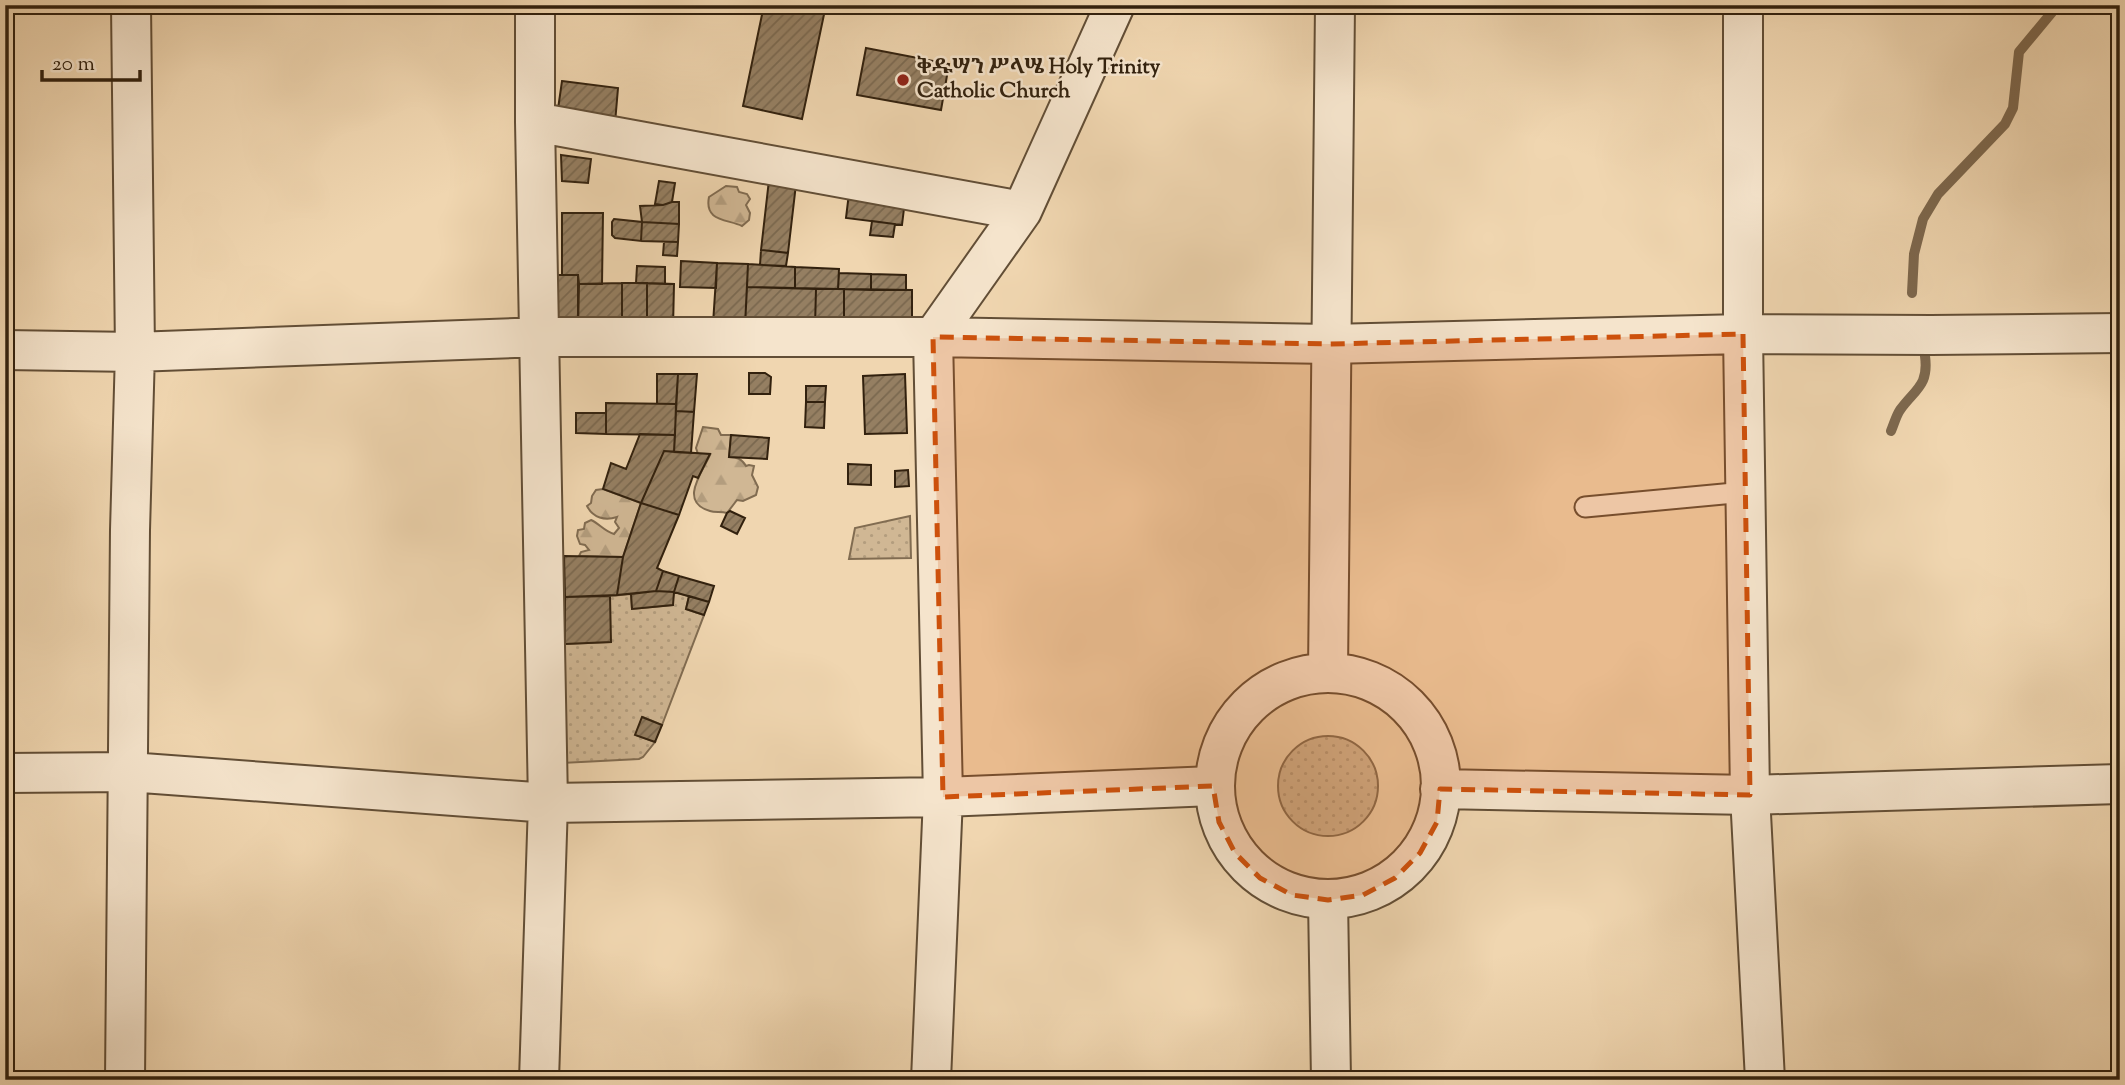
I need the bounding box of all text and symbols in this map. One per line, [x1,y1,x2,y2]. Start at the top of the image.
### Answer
scale bar [42,38,140,82]
text: 20 m [52,50,95,80]
place label: ቅዱሣን ሥላሤ Holy Trinity Catholic Church [917,53,1161,107]
marker: ቅዱሣን ሥላሤ Holy Trinity Catholic Church [895,72,911,88]

